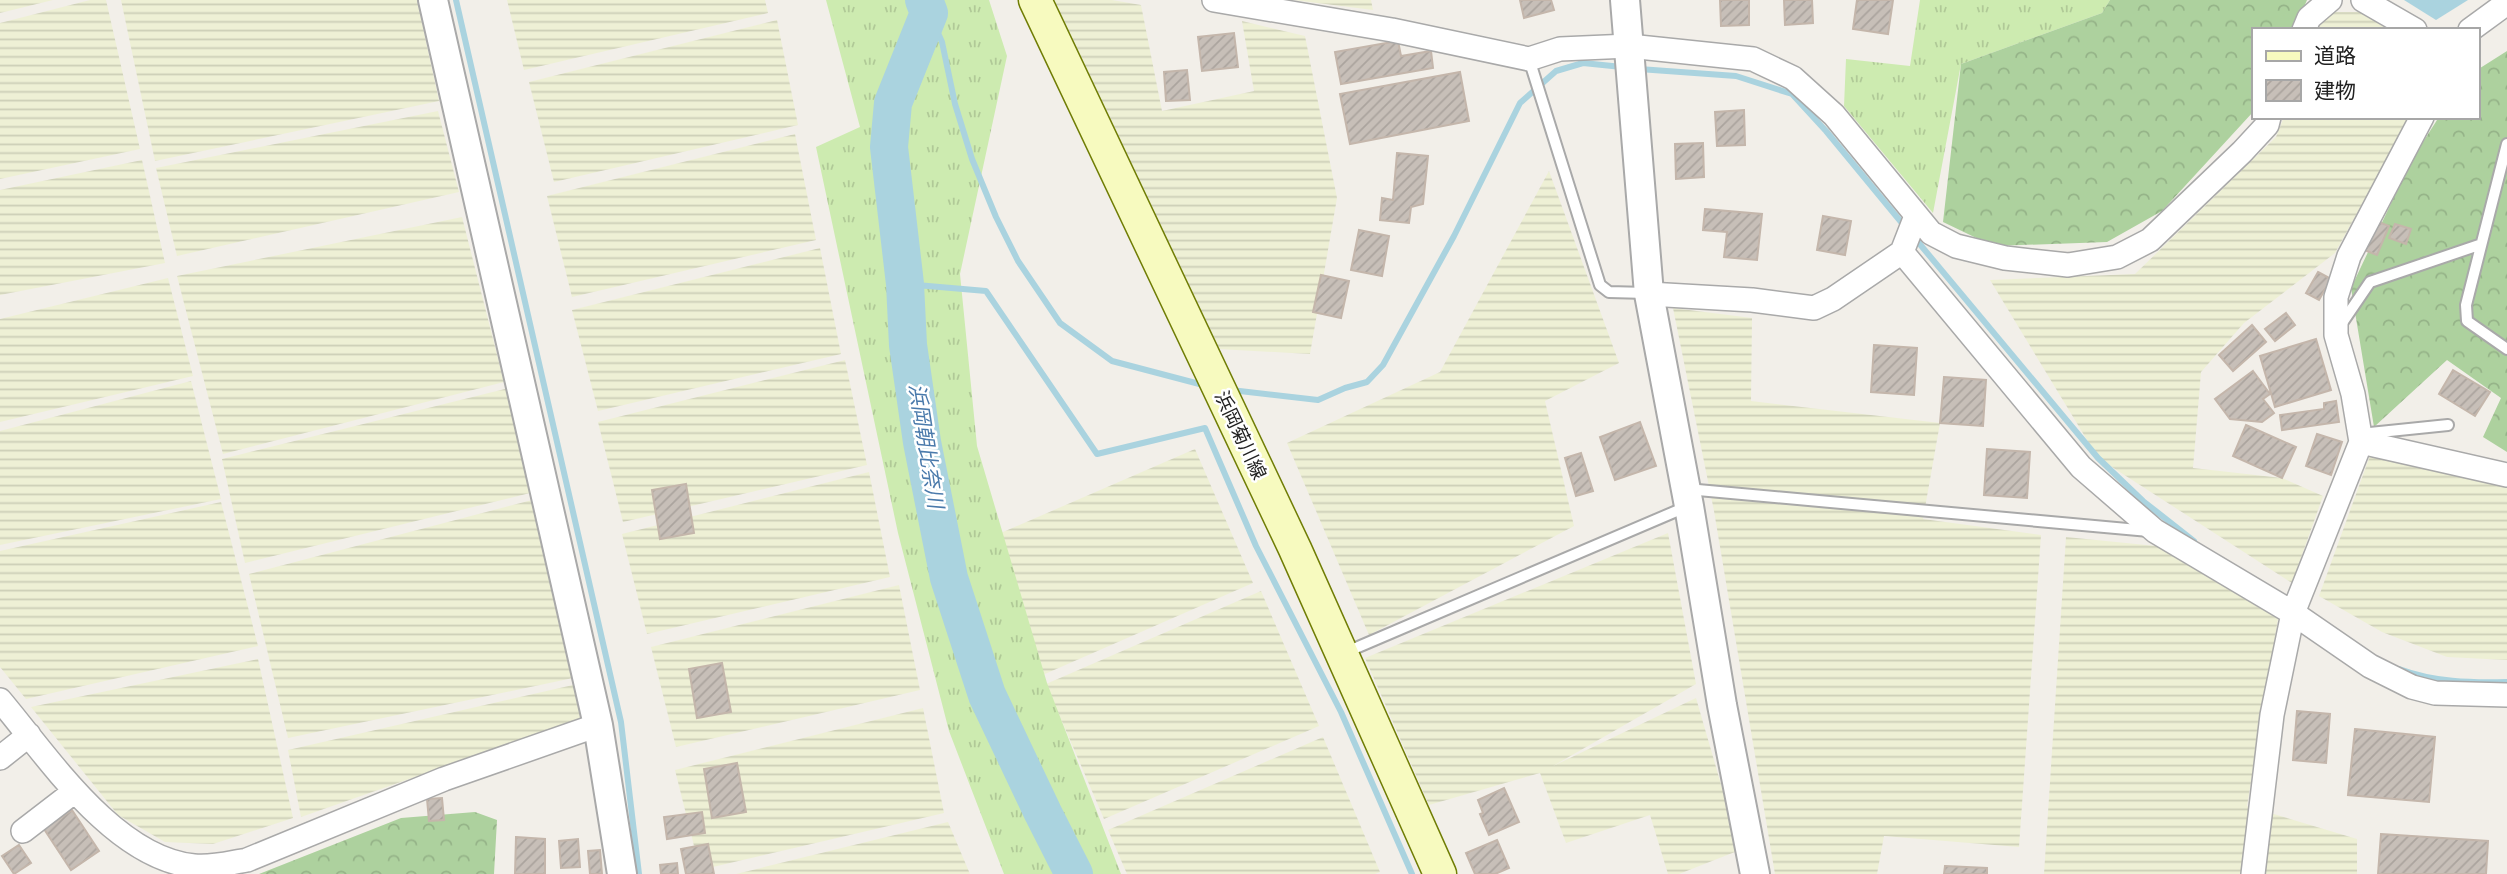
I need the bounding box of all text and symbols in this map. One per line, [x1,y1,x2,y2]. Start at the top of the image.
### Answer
legend [2252,28,2479,119]
text: 道路 [2314,42,2356,68]
text: 建物 [2314,77,2356,103]
water label: 浜岡朝比奈川 [904,382,950,512]
street label: 浜岡菊川線 [1210,387,1272,483]

